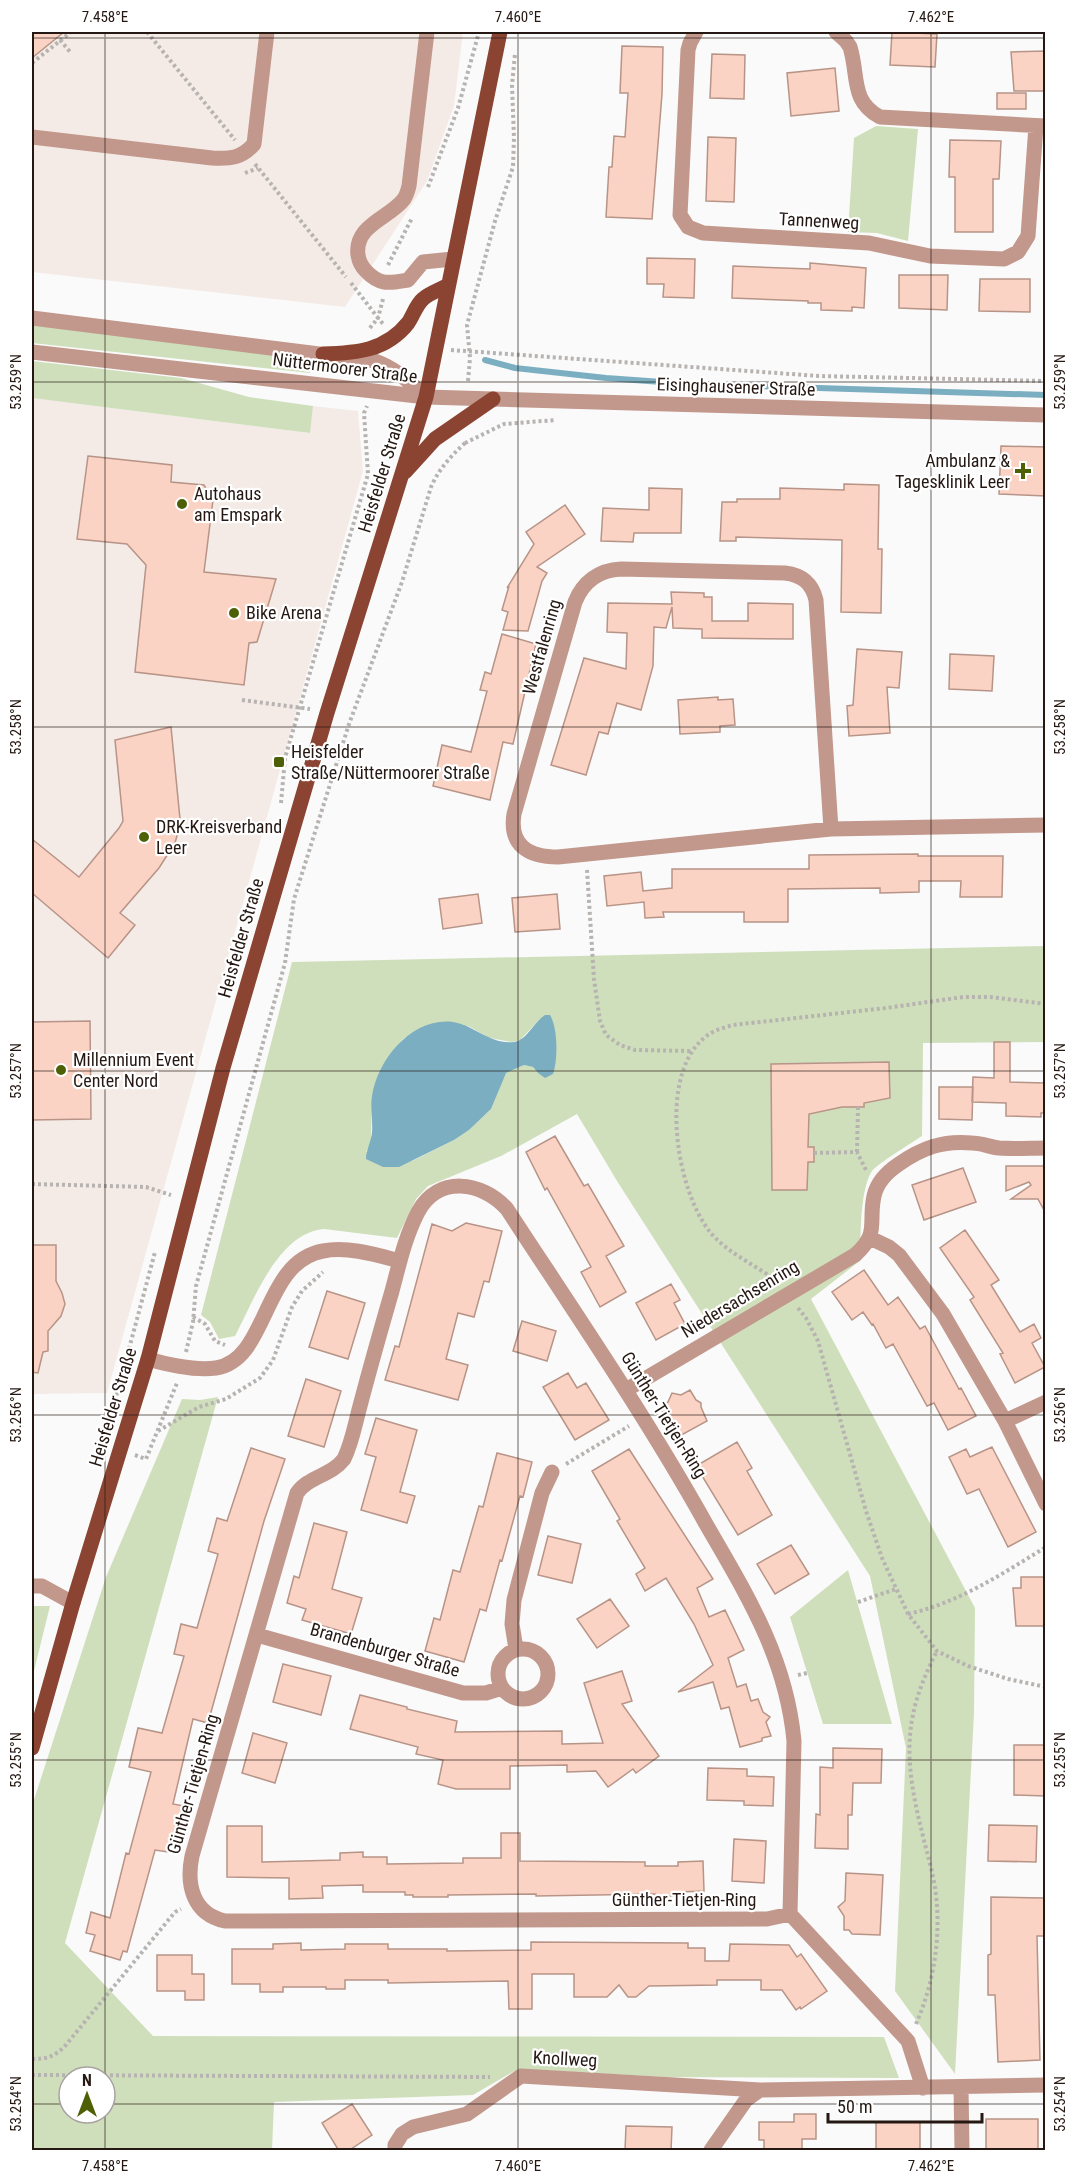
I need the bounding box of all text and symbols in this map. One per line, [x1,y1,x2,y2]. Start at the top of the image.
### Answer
text: 7.458°E [82,8,128,26]
text: 7.460°E [495,8,541,26]
text: 7.462°E [908,8,954,26]
street label: Tannenweg [778,208,860,233]
street label: Nüttermoorer Straße [271,348,419,387]
text: 53.259°N [7,354,25,410]
text: 53.259°N [1051,354,1069,410]
street label: Eisinghausener Straße [656,373,816,400]
street label: Heisfelder Straße [353,411,410,535]
place label: Ambulanz & Tagesklinik Leer [895,450,1011,492]
marker: Ambulanz & Tagesklinik Leer [1014,462,1032,480]
place label: Autohaus am Emspark [194,483,282,525]
marker: Autohaus am Emspark [175,497,189,511]
street label: Westfalenring [518,597,565,697]
place label: Bike Arena [246,602,322,623]
marker: Bike Arena [227,606,241,620]
text: 53.258°N [7,699,25,755]
text: 53.258°N [1051,699,1069,755]
place label: Heisfelder Straße/Nüttermoorer Straße [291,741,490,783]
marker: Heisfelder Straße/Nüttermoorer Straße [272,755,286,769]
place label: DRK-Kreisverband Leer [156,816,282,858]
marker: DRK-Kreisverband Leer [137,830,151,844]
street label: Heisfelder Straße [213,876,268,1000]
text: 53.257°N [7,1043,25,1099]
text: 53.257°N [1051,1043,1069,1099]
place label: Millennium Event Center Nord [73,1049,194,1091]
marker: Millennium Event Center Nord [54,1063,68,1077]
street label: Niedersachsenring [677,1255,802,1342]
street label: Heisfelder Straße [84,1345,141,1469]
street label: Günther-Tietjen-Ring [617,1348,712,1482]
text: 53.256°N [7,1387,25,1443]
text: 53.256°N [1051,1387,1069,1443]
street label: Brandenburger Straße [308,1618,462,1681]
street label: Günther-Tietjen-Ring [162,1711,223,1856]
text: 53.255°N [7,1732,25,1788]
text: 53.255°N [1051,1732,1069,1788]
street label: Günther-Tietjen-Ring [612,1889,756,1910]
street label: Knollweg [532,2046,598,2071]
north arrow [57,2065,117,2125]
text: N [82,2071,92,2090]
text: 53.254°N [7,2076,25,2132]
text: 53.254°N [1051,2076,1069,2132]
scale bar [828,2086,982,2124]
text: 50 m [837,2096,872,2117]
text: 7.458°E [82,2157,128,2175]
text: 7.460°E [495,2157,541,2175]
text: 7.462°E [908,2157,954,2175]

